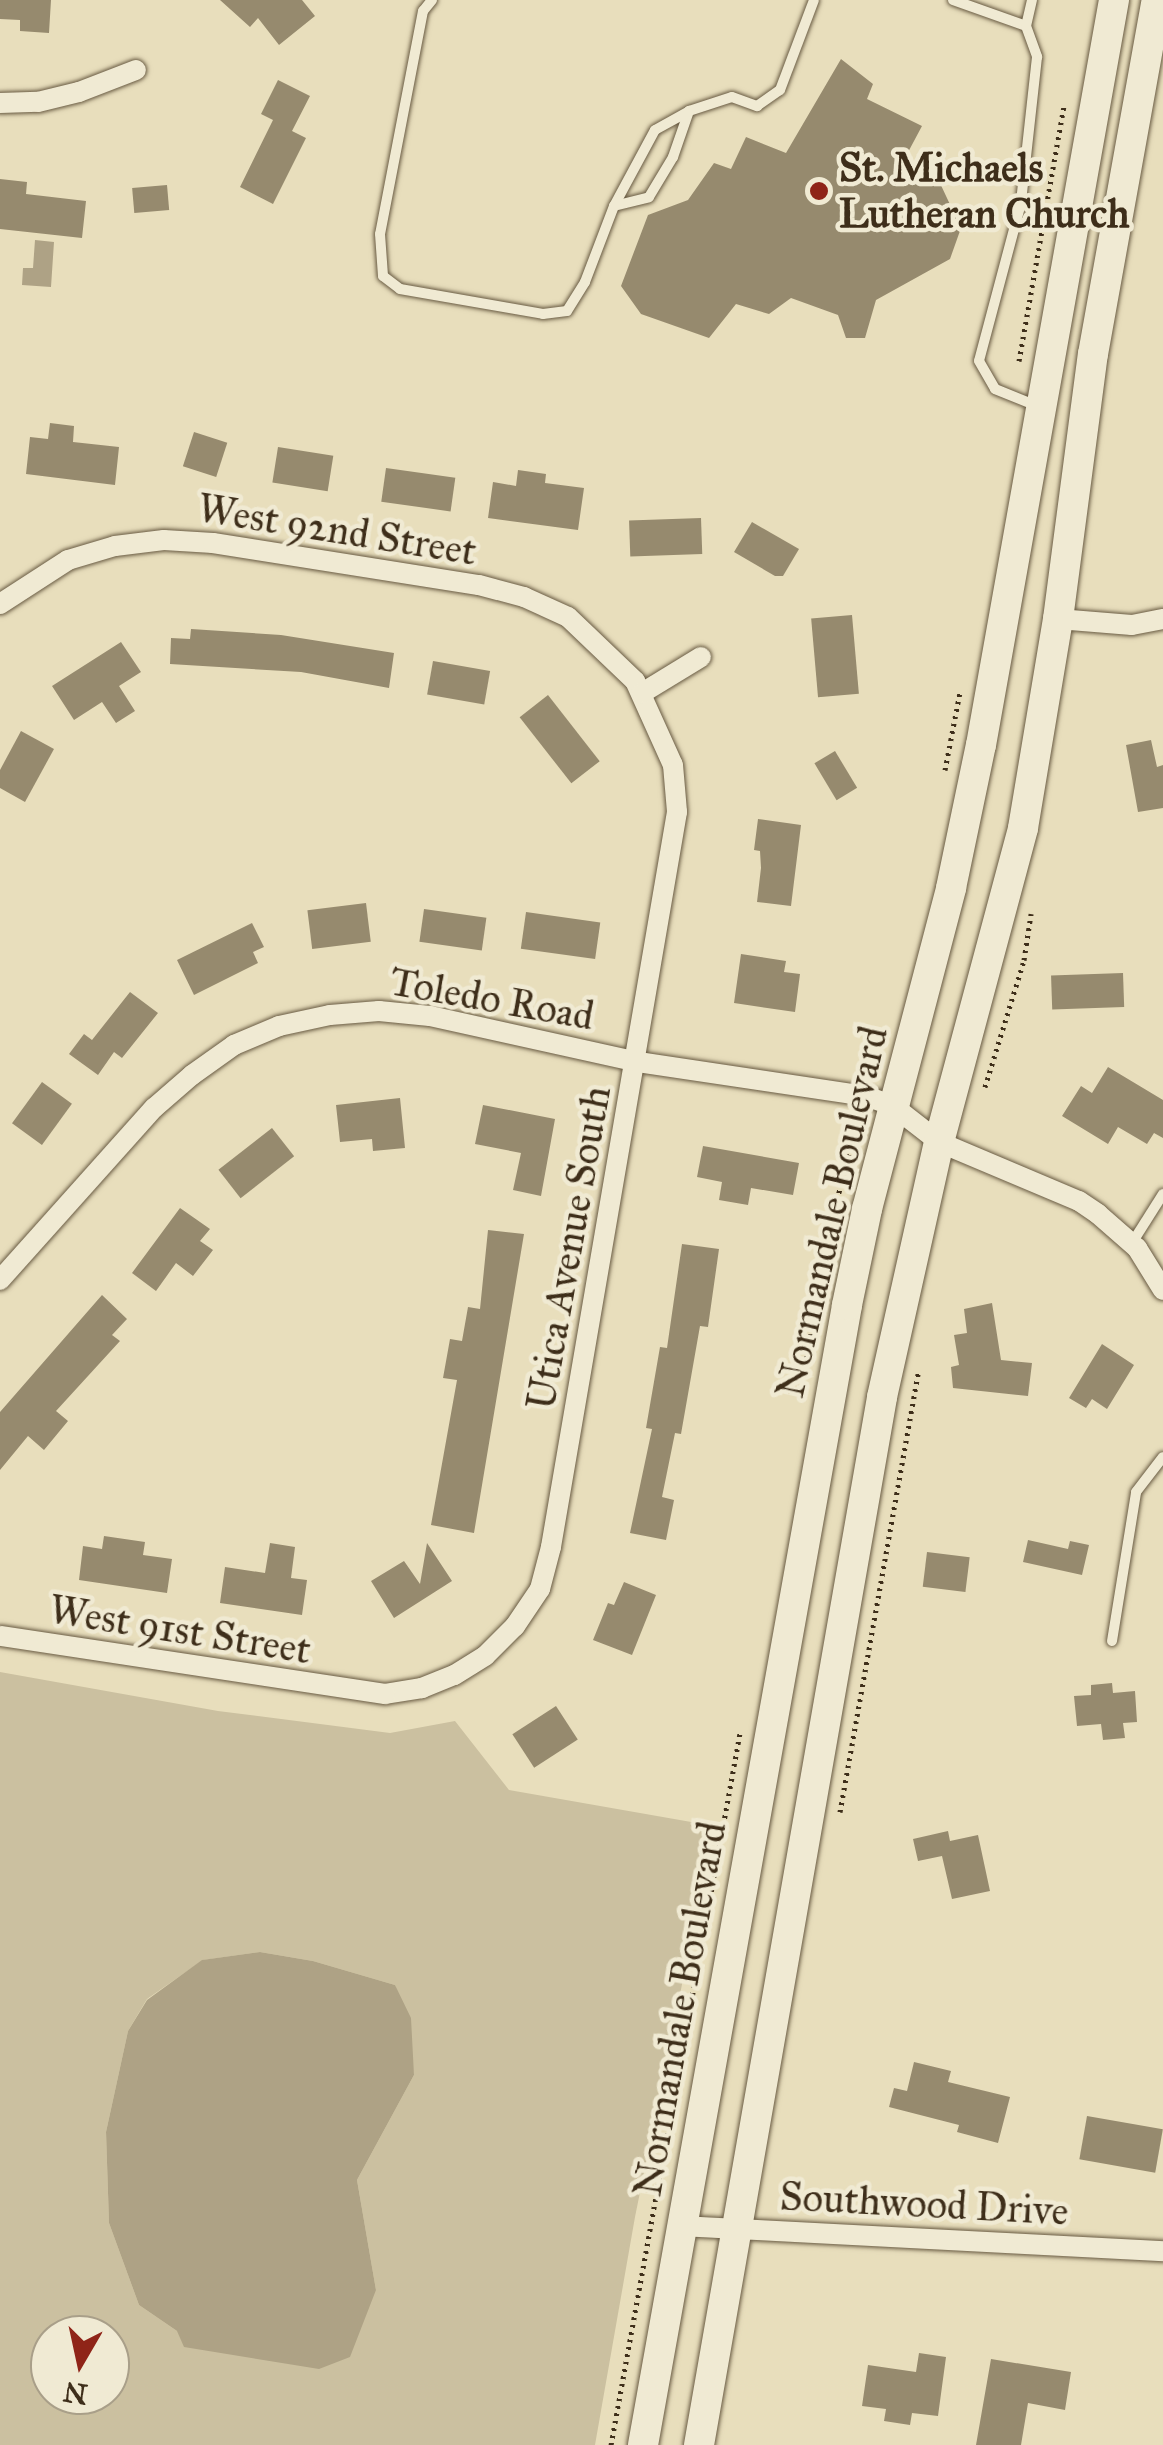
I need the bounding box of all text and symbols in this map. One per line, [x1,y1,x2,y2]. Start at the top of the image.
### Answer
place label: St. Michaels Lutheran Church [839,144,1129,238]
marker: St. Michaels Lutheran Church [808,180,830,202]
street label: West 92nd Street [194,484,480,576]
street label: Toledo Road [386,957,598,1041]
street label: Normandale Boulevard [766,1022,898,1402]
street label: Utica Avenue South [517,1082,621,1414]
street label: West 91st Street [46,1586,314,1674]
street label: Normandale Boulevard [623,1818,737,2200]
street label: Southwood Drive [779,2172,1069,2236]
north arrow [30,2315,130,2415]
text: N [61,2374,90,2412]

